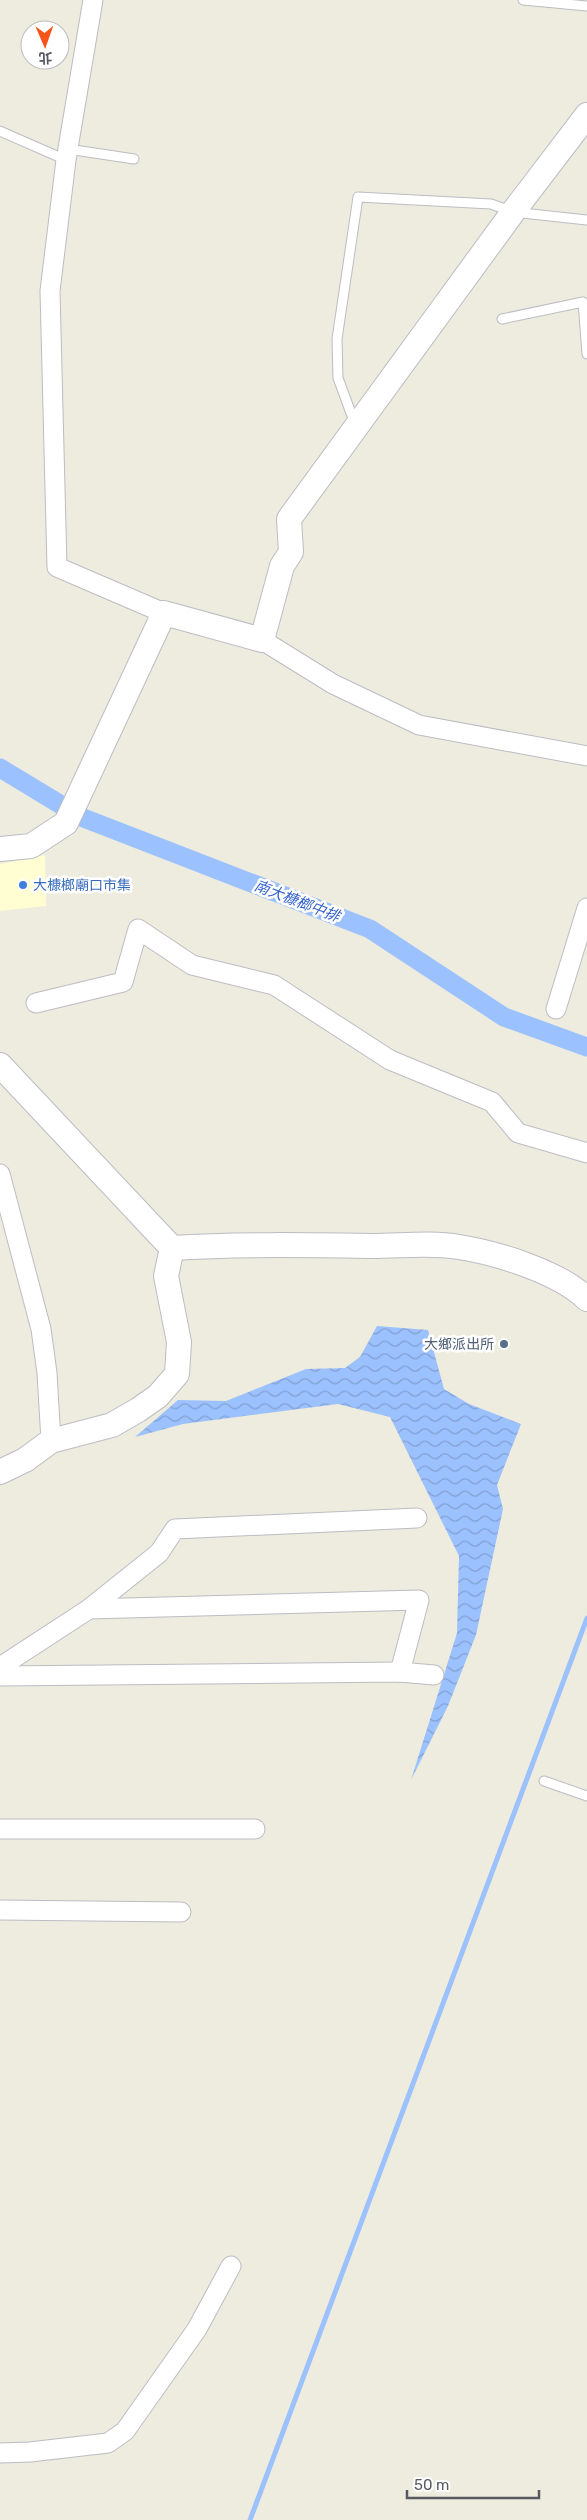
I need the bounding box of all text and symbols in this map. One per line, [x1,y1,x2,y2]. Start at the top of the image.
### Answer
north arrow [20,20,70,70]
text: 北 [38,49,53,66]
water label: 南大槺榔中排 [252,876,344,926]
place label: 大槺榔廟口市集 [33,877,131,894]
marker: 大槺榔廟口市集 [17,879,29,891]
place label: 大鄉派出所 [424,1336,494,1353]
marker: 大鄉派出所 [498,1338,510,1350]
scale bar [407,2468,540,2500]
text: 50 m [414,2476,449,2494]

